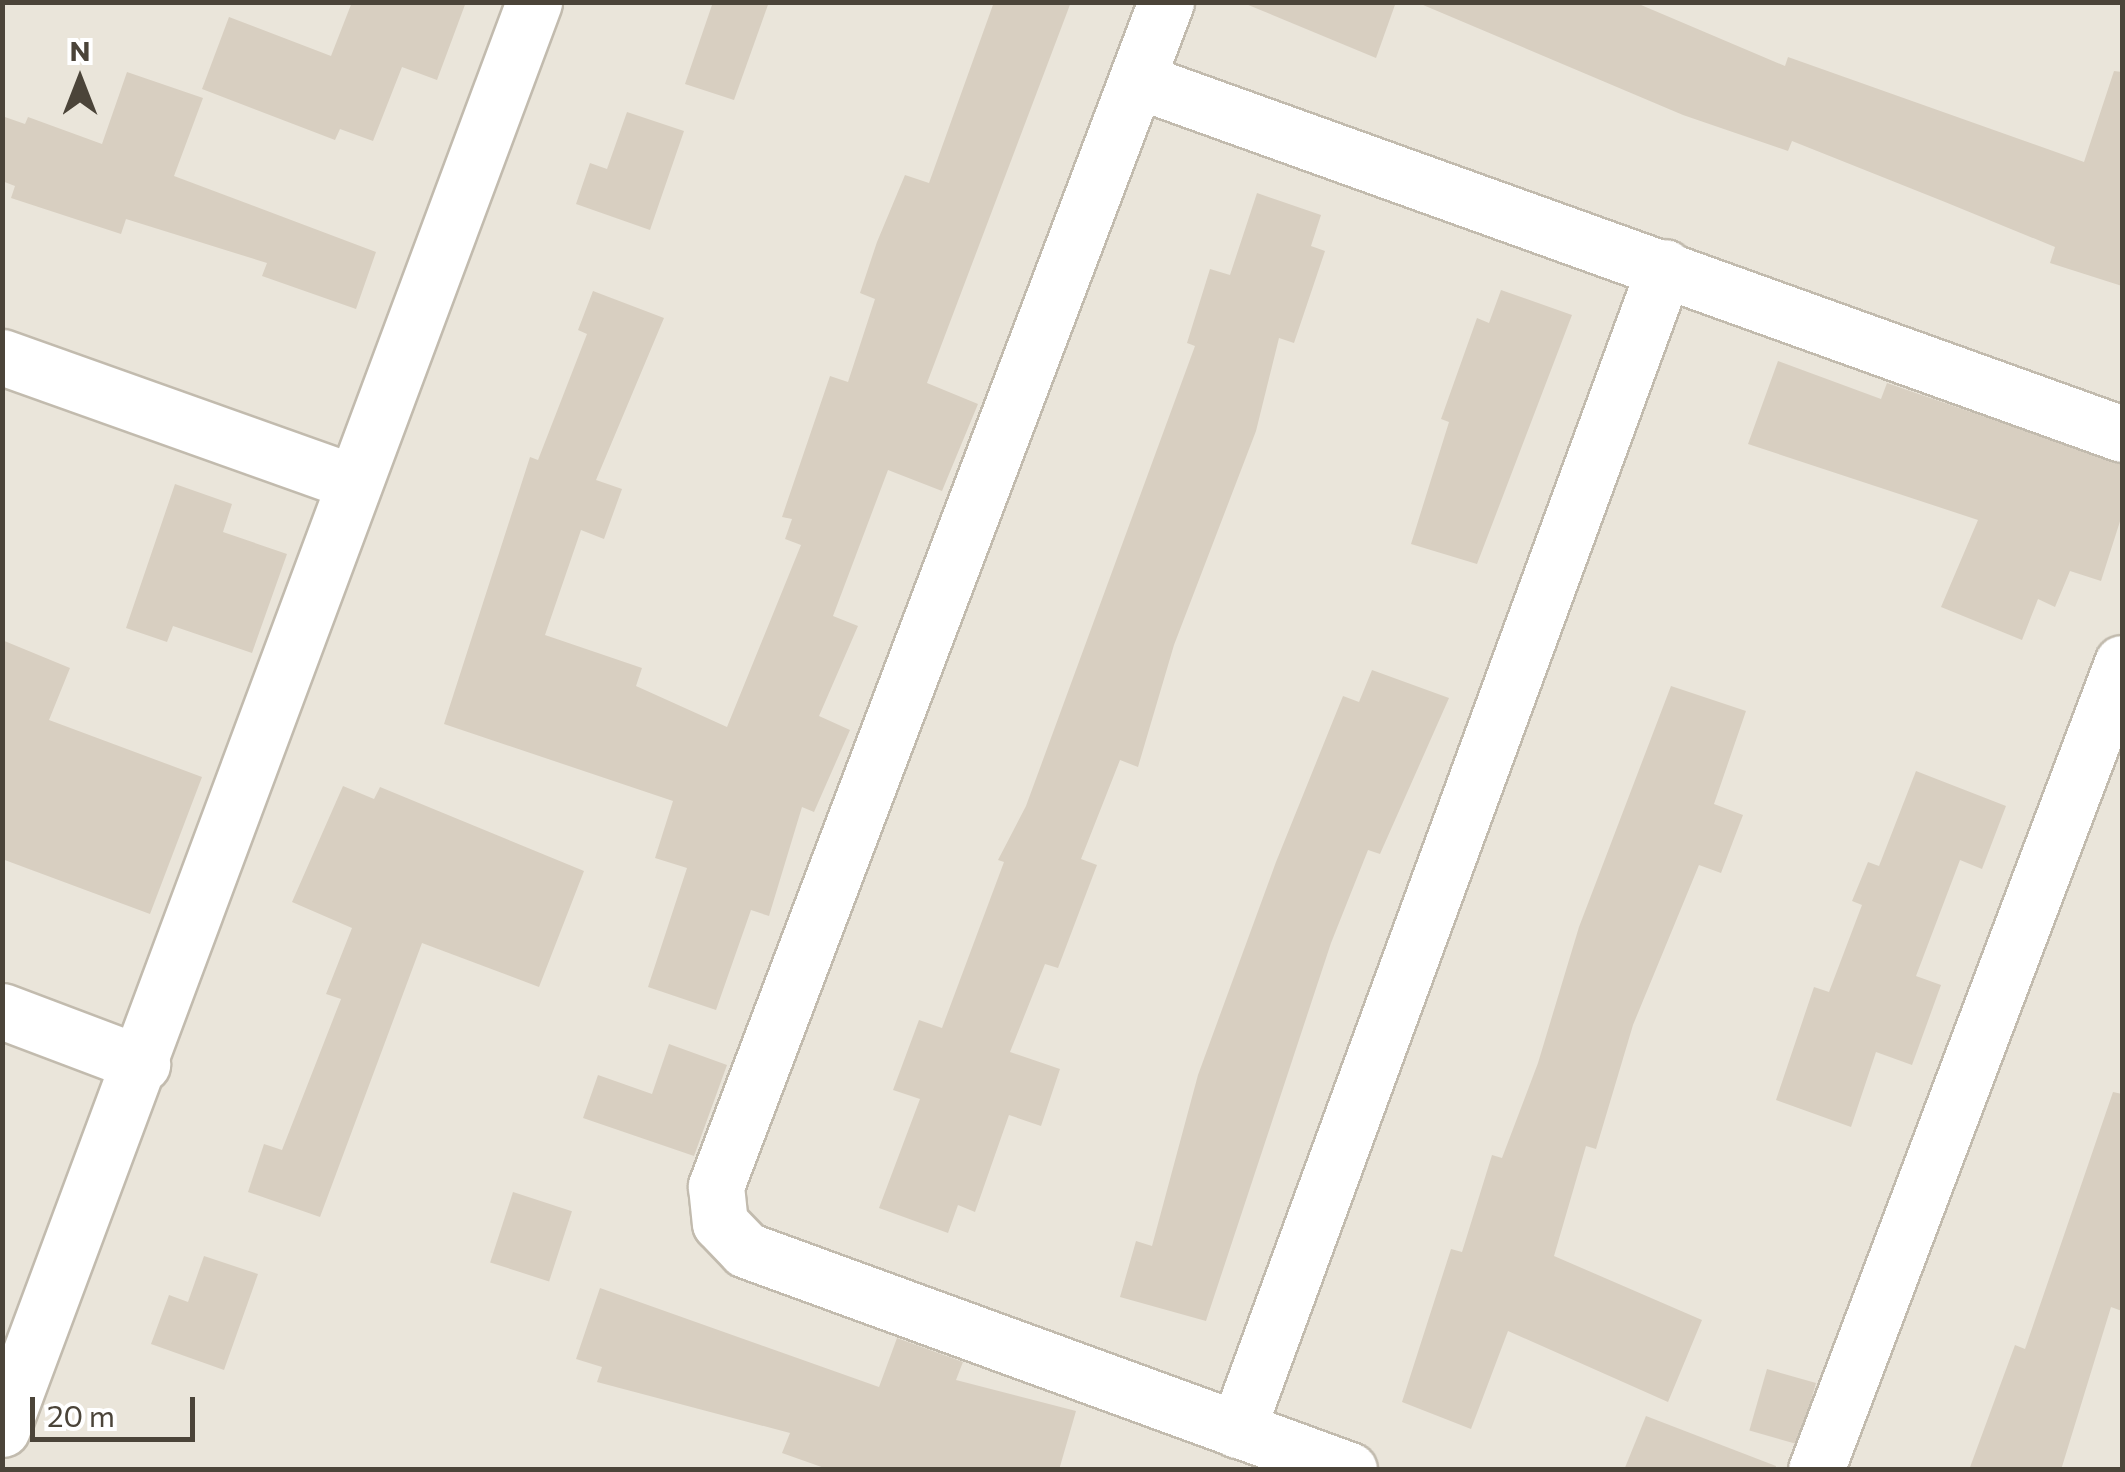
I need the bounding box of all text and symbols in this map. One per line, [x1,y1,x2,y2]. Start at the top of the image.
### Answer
north arrow [30,30,130,130]
text: N [70,33,91,67]
scale bar [35,1377,200,1439]
text: 20 m [47,1396,115,1433]

